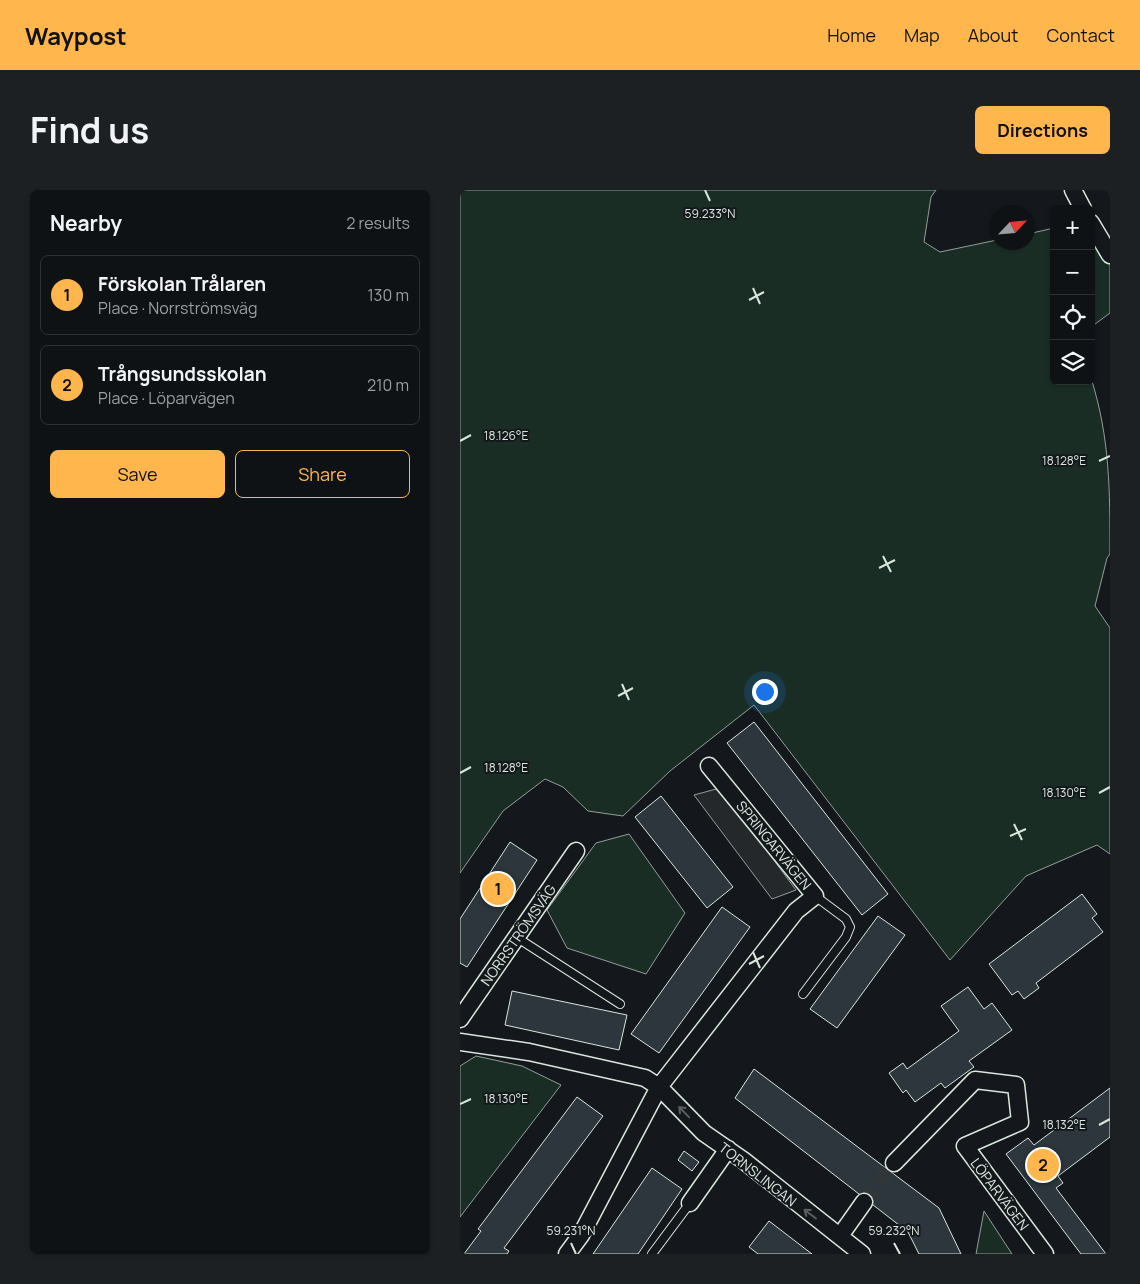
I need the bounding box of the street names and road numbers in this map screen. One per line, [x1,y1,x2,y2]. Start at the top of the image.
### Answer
street label: SPRINGARVÄGEN [732,796,816,894]
street label: NORRSTRÖMSVÄG [476,881,560,989]
street label: TORNSLINGAN [715,1138,801,1210]
street label: LÖPARVÄGEN [967,1154,1033,1234]

